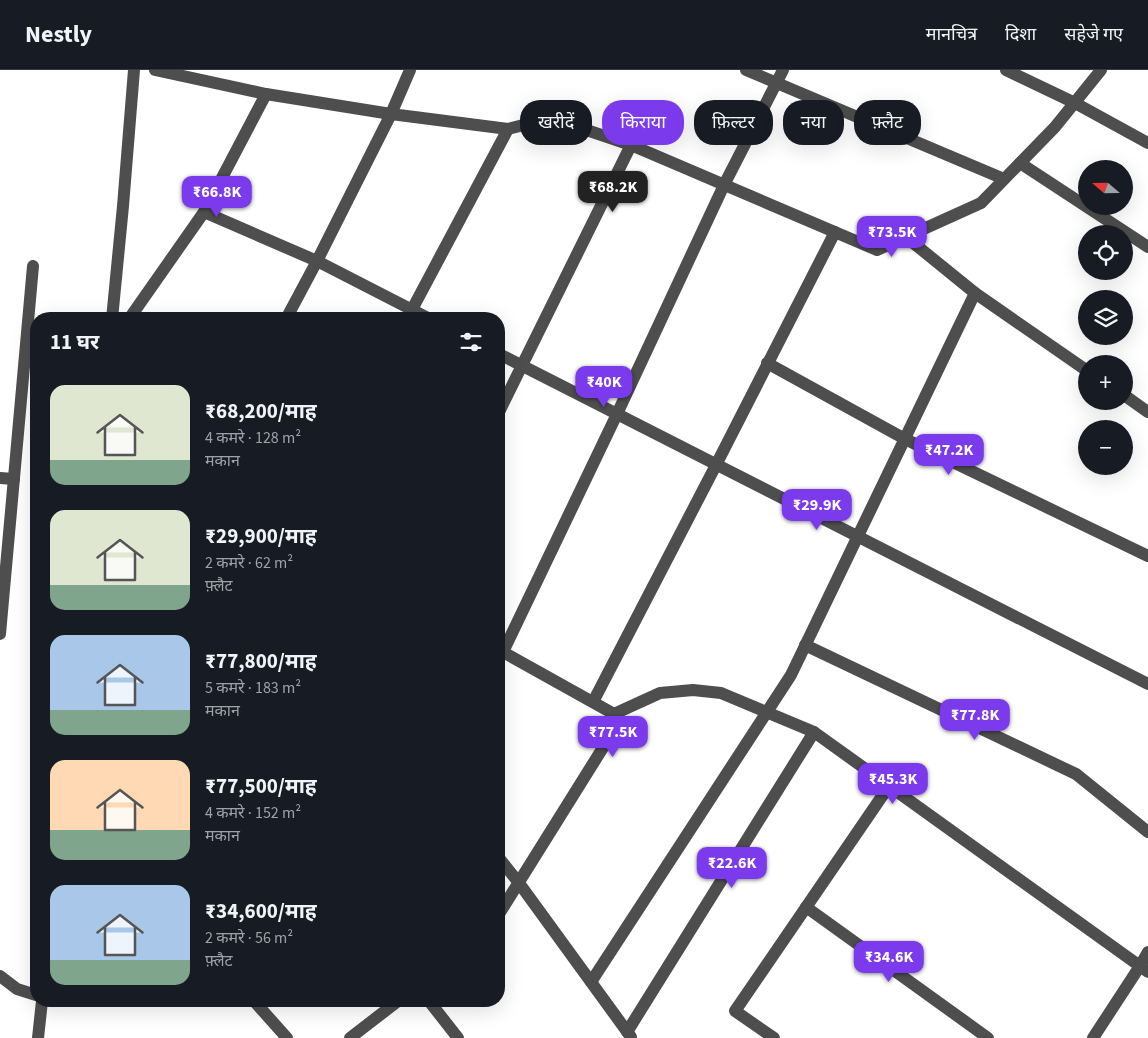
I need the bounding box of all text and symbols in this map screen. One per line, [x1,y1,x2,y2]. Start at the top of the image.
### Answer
text: Nestly [25,17,92,52]
text: मानचित्र [926,22,977,47]
text: दिशा [1005,22,1036,47]
text: सहेजे गए [1064,22,1123,47]
chip: खरीदें [520,100,592,145]
chip: किराया [602,100,684,145]
chip: फ़िल्टर [694,100,773,145]
chip: नया [783,100,844,145]
chip: फ़्लैट [854,100,921,145]
north arrow [1078,160,1132,215]
map controls [1078,160,1133,475]
pin: ₹68.2K [572,170,654,213]
pin: ₹66.8K [176,176,258,218]
text: ₹68.2K [589,176,637,198]
text: ₹66.8K [193,181,241,203]
pin: ₹73.5K [851,216,933,258]
text: ₹73.5K [868,221,916,243]
button: locate [1078,225,1133,280]
button: layers [1078,290,1133,345]
text: 11 घर [50,327,99,357]
icon: filters [457,328,485,356]
button: + [1078,355,1133,410]
pin: ₹40K [574,366,634,408]
text: ₹40K [586,371,622,393]
text: ₹68,200/माह [205,396,317,426]
icon: home [90,405,150,465]
button: − [1078,420,1133,475]
text: 4 कमरे · 128 m² [205,427,301,449]
pin: ₹47.2K [908,434,990,476]
text: ₹47.2K [925,439,973,461]
text: मकान [205,450,240,472]
pin: ₹29.9K [776,488,858,531]
text: ₹29.9K [793,494,841,516]
text: ₹29,900/माह [205,521,317,551]
icon: home [90,530,150,590]
text: 2 कमरे · 62 m² [205,552,293,574]
text: फ़्लैट [205,575,233,597]
text: ₹77,800/माह [205,646,317,676]
icon: home [90,655,150,715]
text: 5 कमरे · 183 m² [205,677,301,699]
pin: ₹77.8K [934,698,1016,741]
text: मकान [205,700,240,722]
text: ₹77.8K [951,704,999,726]
pin: ₹77.5K [572,716,654,758]
text: ₹77.5K [589,721,637,743]
pin: ₹45.3K [852,762,934,805]
text: ₹45.3K [869,768,917,790]
text: ₹77,500/माह [205,771,317,801]
icon: home [90,780,150,840]
text: 4 कमरे · 152 m² [205,802,301,824]
text: मकान [205,825,240,847]
pin: ₹22.6K [691,846,773,889]
text: ₹22.6K [708,852,756,874]
text: ₹34,600/माह [205,896,317,926]
icon: home [90,905,150,965]
text: 2 कमरे · 56 m² [205,927,293,949]
pin: ₹34.6K [848,940,930,983]
text: ₹34.6K [865,946,913,968]
text: फ़्लैट [205,950,233,972]

